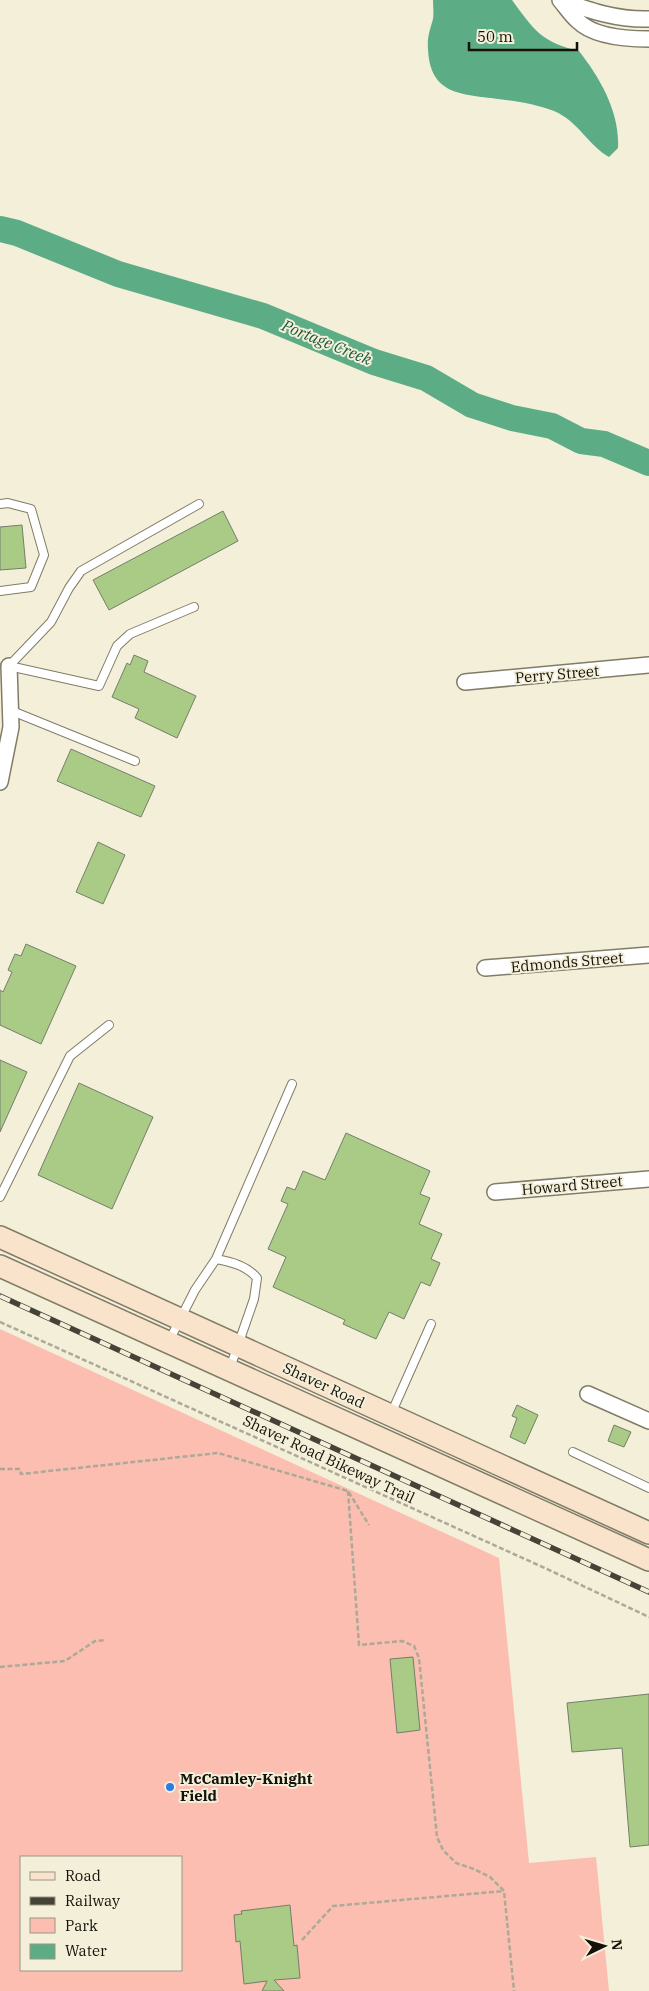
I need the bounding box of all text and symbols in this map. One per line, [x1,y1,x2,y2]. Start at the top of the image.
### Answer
scale bar [469,20,576,52]
text: 50 m [477,27,513,46]
water label: Portage Creek [278,315,375,369]
street label: Perry Street [514,661,600,687]
street label: Edmonds Street [510,948,624,976]
street label: Howard Street [521,1171,623,1199]
street label: Shaver Road [280,1358,368,1412]
street label: Shaver Road Bikeway Trail [240,1411,418,1507]
place label: McCamley-Knight Field [180,1769,313,1805]
marker: McCamley-Knight Field [164,1781,176,1793]
legend [20,1856,182,1971]
text: Road [65,1866,101,1885]
text: Railway [65,1891,120,1910]
text: Park [65,1916,98,1935]
north arrow [579,1921,629,1971]
text: N [608,1939,626,1951]
text: Water [65,1941,107,1960]

